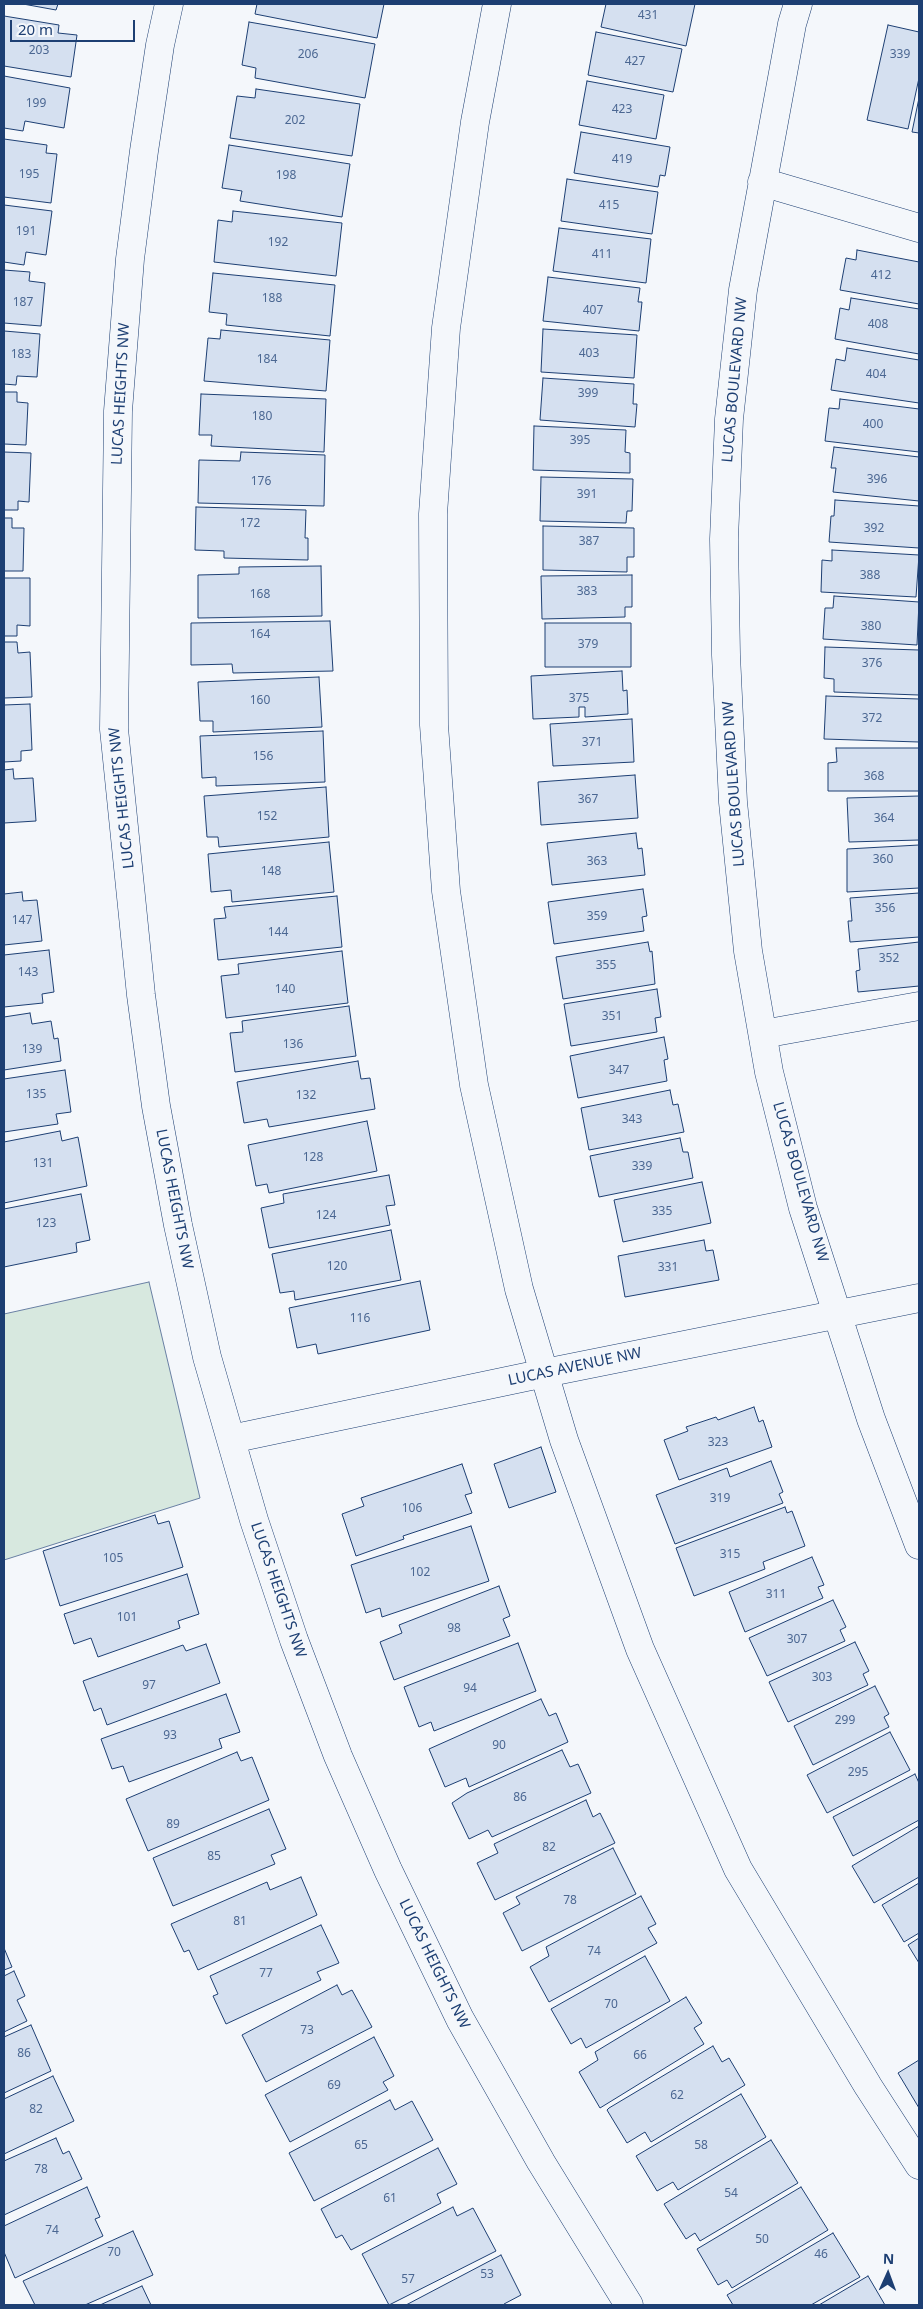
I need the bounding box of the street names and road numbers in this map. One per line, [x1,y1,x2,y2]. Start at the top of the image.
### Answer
street label: LUCAS BOULEVARD NW [719,297,751,463]
street label: LUCAS HEIGHTS NW [108,322,134,466]
street label: LUCAS BOULEVARD NW [719,701,749,867]
street label: LUCAS HEIGHTS NW [106,726,138,870]
street label: LUCAS BOULEVARD NW [768,1100,832,1264]
street label: LUCAS HEIGHTS NW [152,1127,196,1271]
street label: LUCAS AVENUE NW [507,1344,643,1390]
street label: LUCAS HEIGHTS NW [246,1520,310,1660]
street label: LUCAS HEIGHTS NW [395,1896,473,2032]

